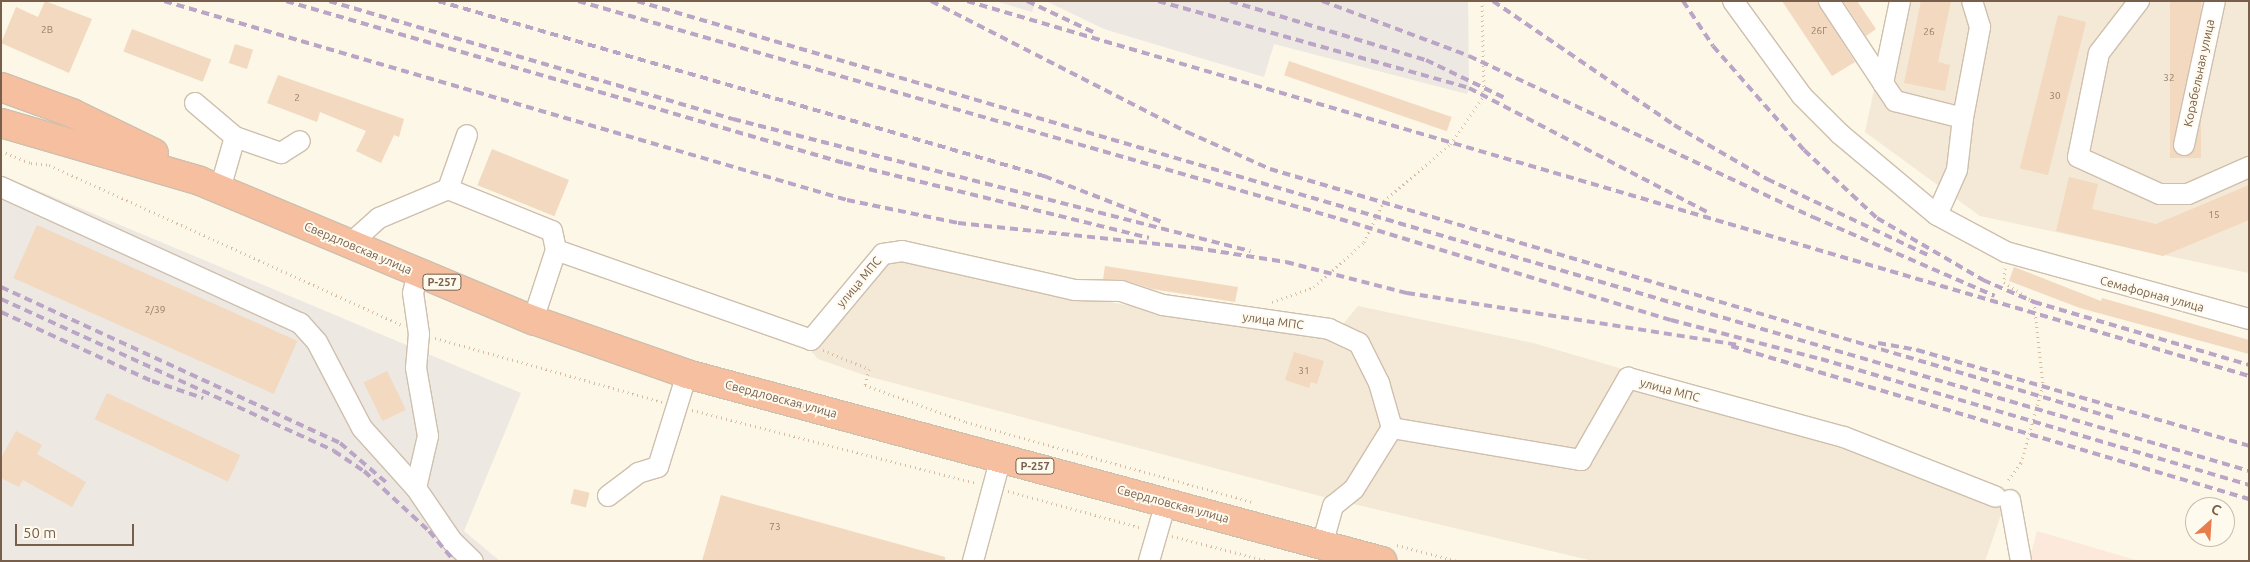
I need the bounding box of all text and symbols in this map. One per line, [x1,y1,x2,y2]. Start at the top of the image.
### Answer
street label: Корабельная улица [2181,18,2217,128]
house number: 2В [41,24,53,36]
house number: 26Г [1811,25,1827,37]
house number: 26 [1923,26,1935,38]
house number: 32 [2163,72,2175,84]
house number: 30 [2049,90,2061,102]
house number: 2 [294,92,300,104]
house number: 15 [2208,209,2220,221]
street label: Свердловская улица [302,219,414,277]
street label: улица МПС [834,254,884,310]
street label: Семафорная улица [2098,273,2206,315]
road number: Р-257 [422,274,462,290]
house number: 2/39 [145,304,165,316]
street label: улица МПС [1241,310,1305,332]
house number: 31 [1298,365,1310,377]
street label: улица МПС [1638,375,1702,405]
street label: Свердловская улица [723,377,839,421]
road number: Р-257 [1015,458,1055,474]
street label: Свердловская улица [1115,482,1231,526]
north arrow [2185,497,2235,547]
text: С [2209,500,2224,519]
scale bar [18,514,136,546]
house number: 73 [769,521,781,533]
text: 50 m [23,524,56,541]

